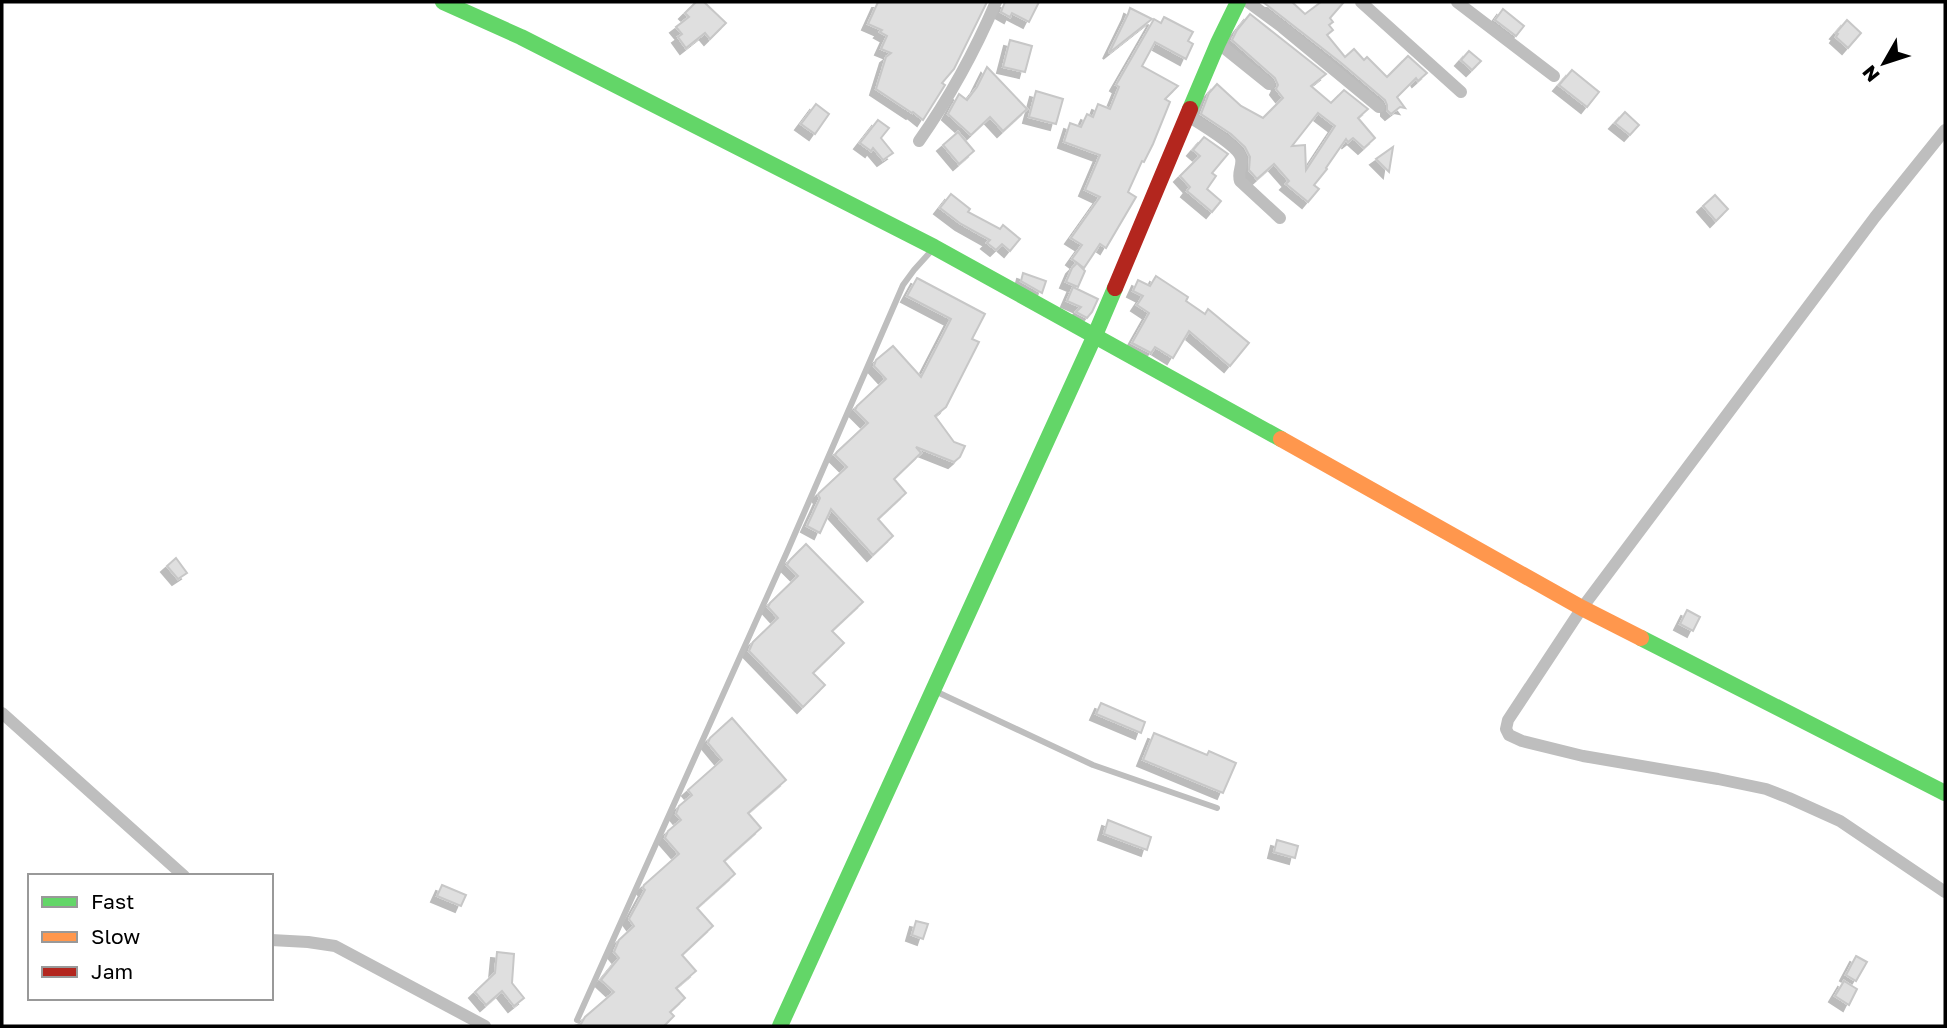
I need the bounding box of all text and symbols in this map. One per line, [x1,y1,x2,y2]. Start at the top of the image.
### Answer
north arrow [1849,28,1919,98]
text: N [1857,61,1884,87]
legend [28,874,273,1000]
text: Fast [91,888,134,914]
text: Slow [91,923,140,949]
text: Jam [91,958,133,984]

